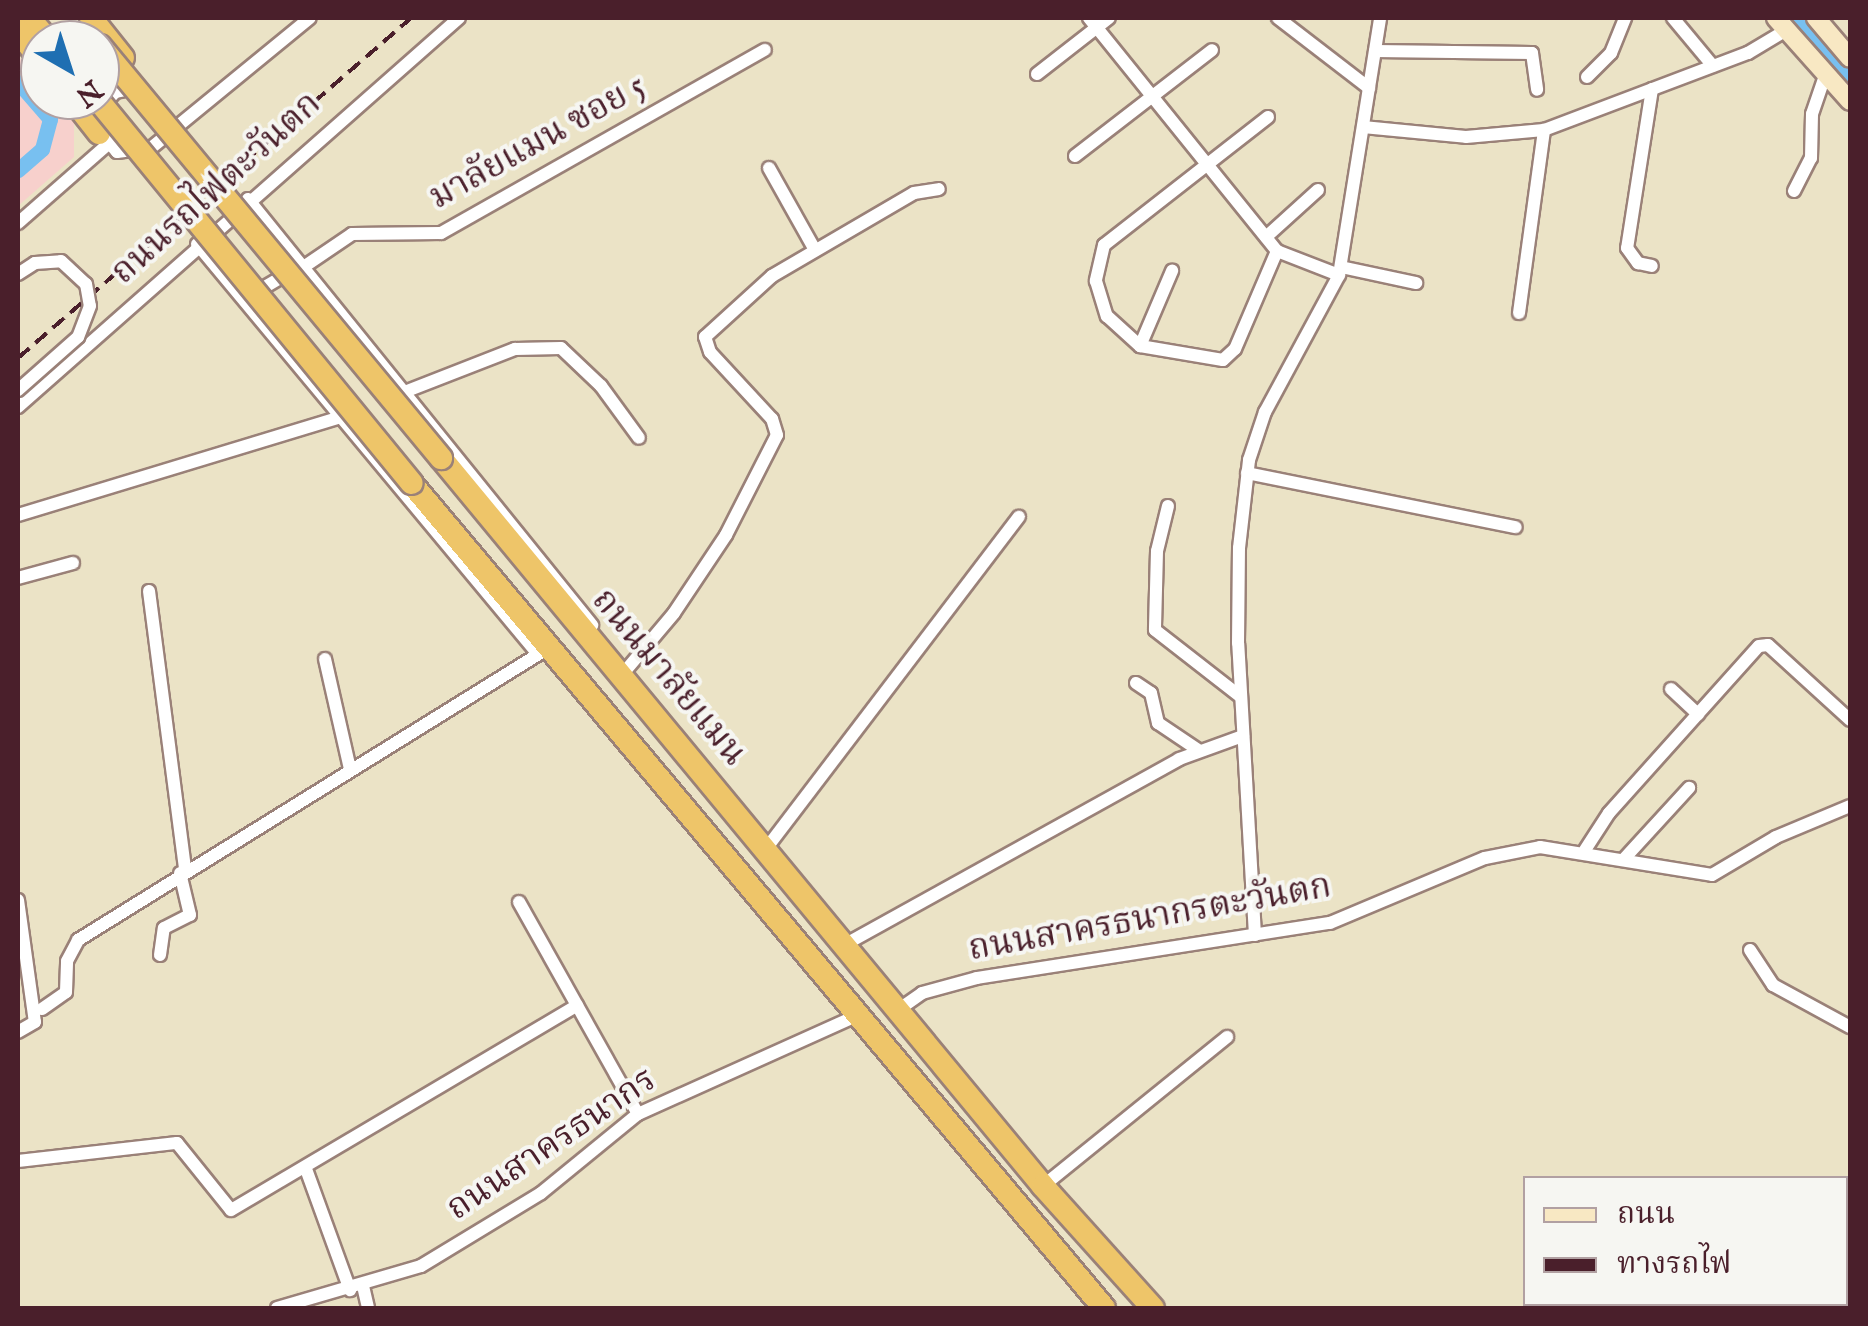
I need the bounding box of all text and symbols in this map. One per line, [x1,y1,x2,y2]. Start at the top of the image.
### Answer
north arrow [20,20,120,120]
street label: มาลัยแมน ซอย 5 [422,66,654,220]
text: N [68,71,108,113]
street label: ถนนรถไฟตะวันตก [103,84,331,294]
street label: ถนนมาลัยแมน [582,581,754,775]
street label: ถนนสาครธนากรตะวันตก [965,866,1335,972]
street label: ถนนสาครธนากร [439,1060,665,1230]
legend [1523,1176,1848,1306]
text: ถนน [1617,1196,1675,1234]
text: ทางรถไฟ [1617,1246,1731,1284]

